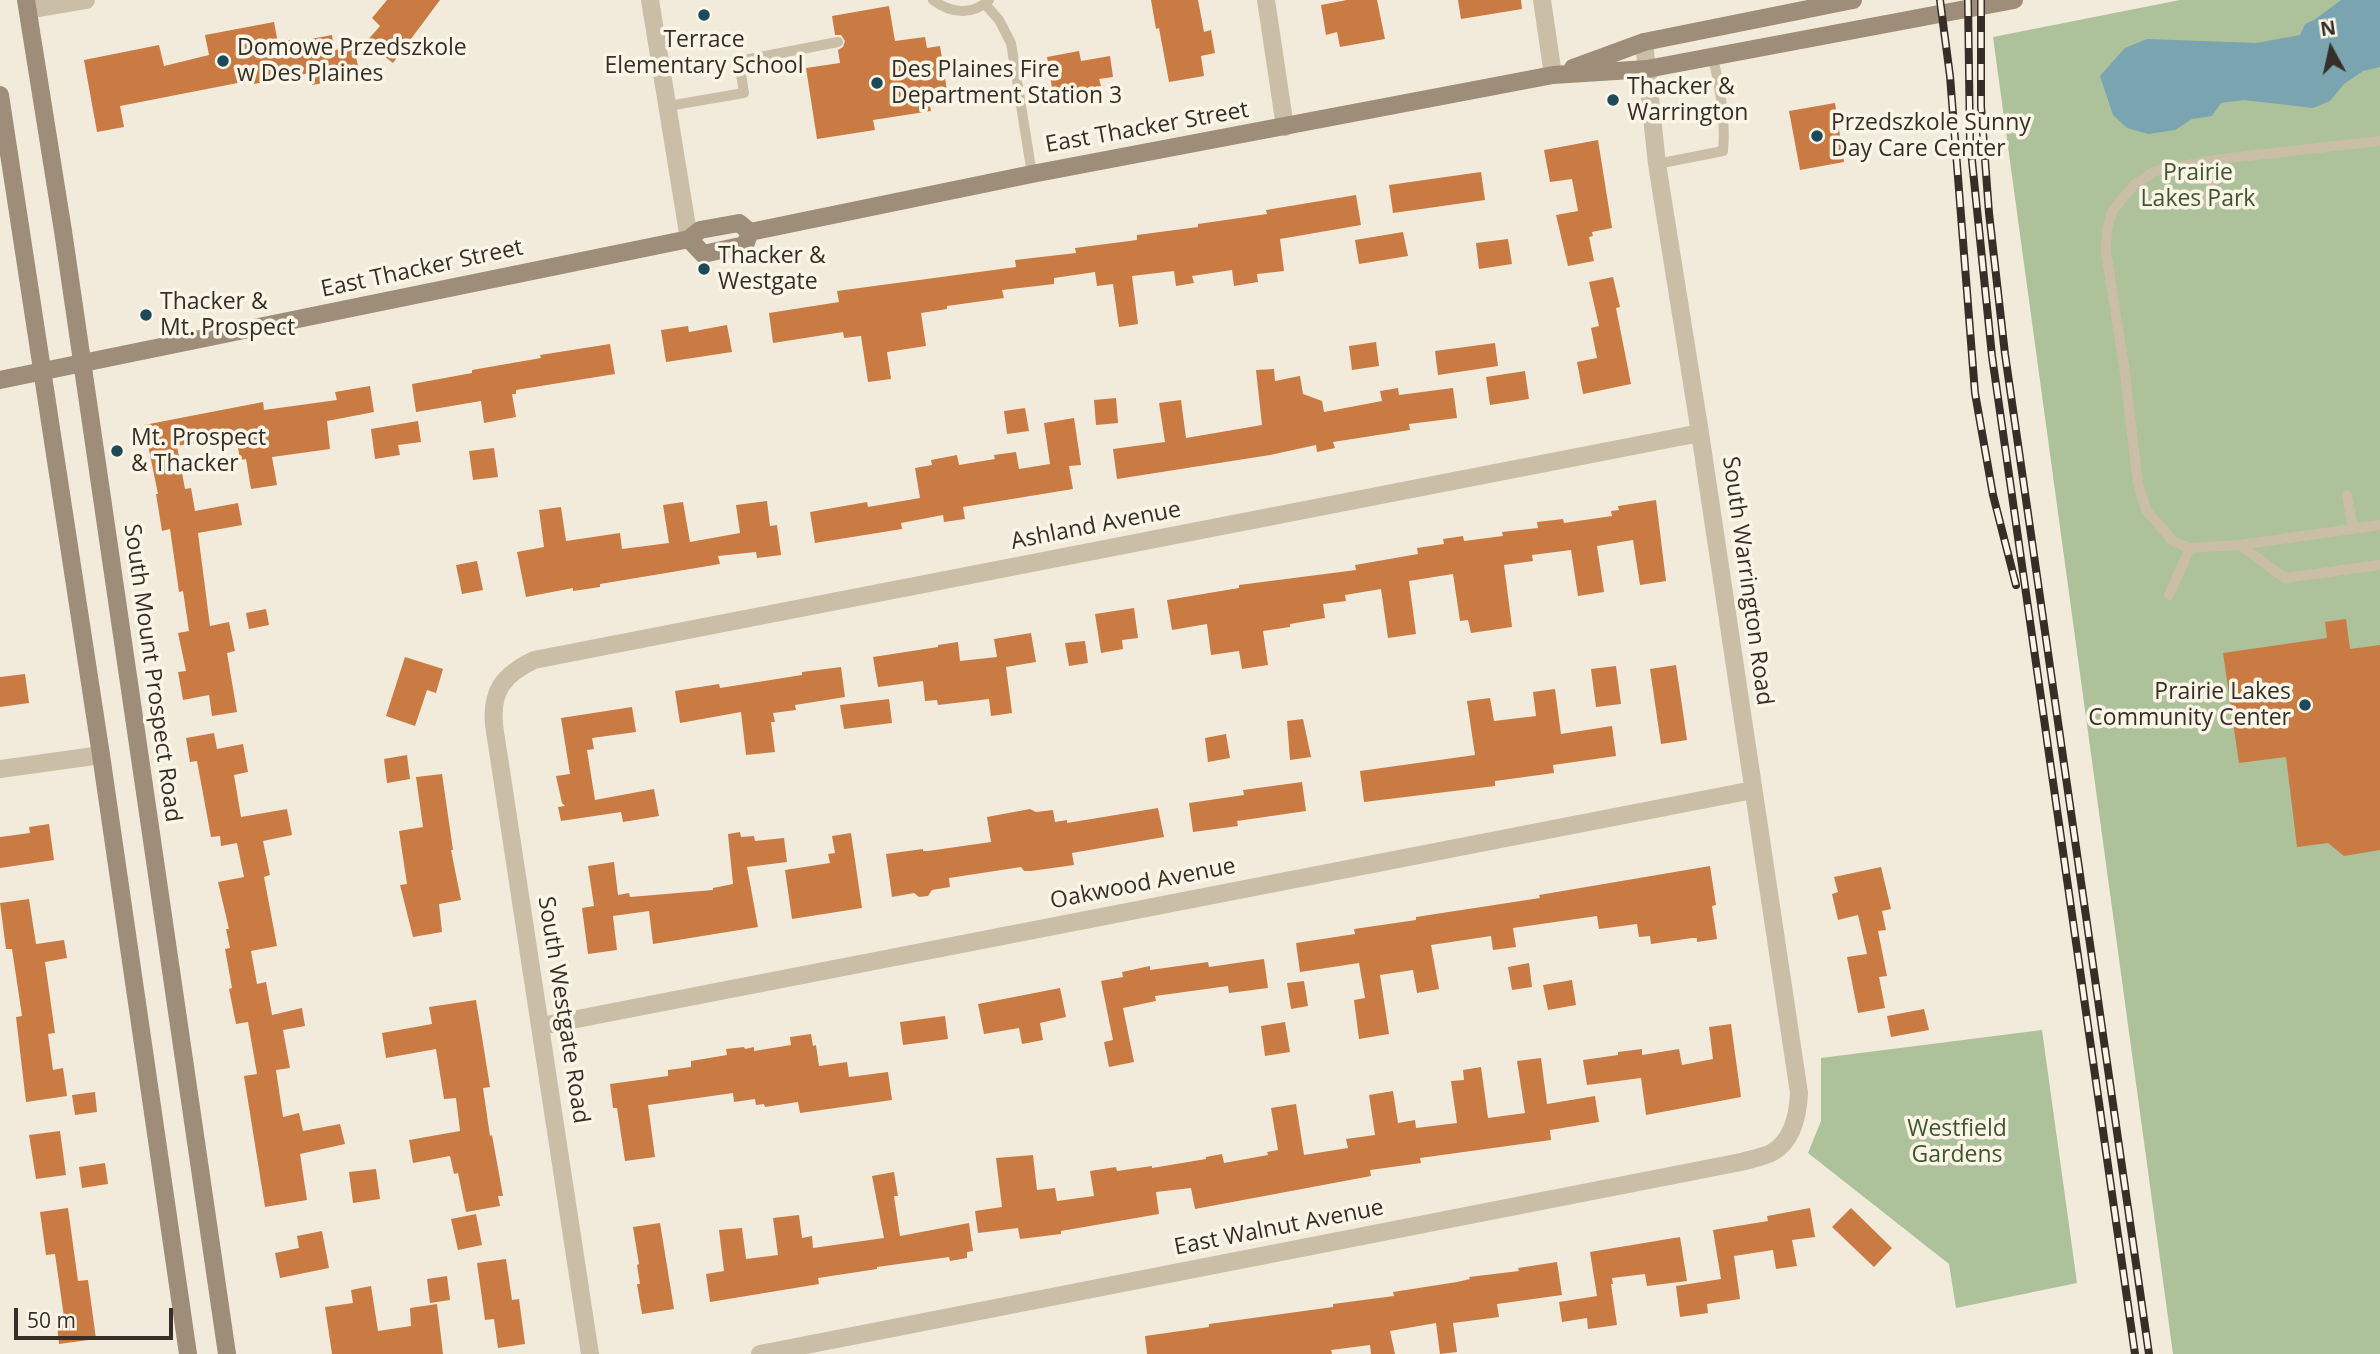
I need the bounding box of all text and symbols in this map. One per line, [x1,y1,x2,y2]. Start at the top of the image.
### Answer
marker: Terrace Elementary School [696,7,712,23]
north arrow [2296,14,2366,84]
text: N [2319,14,2338,42]
place label: Terrace Elementary School [605,26,803,80]
place label: Domowe Przedszkole w Des Plaines [237,34,467,88]
marker: Domowe Przedszkole w Des Plaines [215,53,231,69]
place label: Des Plaines Fire Department Station 3 [891,56,1122,110]
place label: Thacker & Warrington [1627,73,1748,127]
marker: Des Plaines Fire Department Station 3 [869,75,885,91]
marker: Thacker & Warrington [1605,92,1621,108]
street label: East Thacker Street [1043,97,1251,159]
place label: Przedszkole Sunny Day Care Center [1831,109,2031,163]
marker: Przedszkole Sunny Day Care Center [1809,128,1825,144]
park label: Prairie Lakes Park [2141,159,2255,213]
street label: East Thacker Street [318,234,526,304]
place label: Thacker & Westgate [718,242,826,296]
marker: Thacker & Westgate [696,261,712,277]
place label: Thacker & Mt. Prospect [160,288,295,342]
marker: Thacker & Mt. Prospect [138,307,154,323]
place label: Mt. Prospect & Thacker [131,424,266,478]
marker: Mt. Prospect & Thacker [109,443,125,459]
street label: South Warrington Road [1716,455,1778,707]
street label: Ashland Avenue [1009,496,1183,556]
street label: South Mount Prospect Road [117,522,187,824]
place label: Prairie Lakes Community Center [2088,678,2291,732]
marker: Prairie Lakes Community Center [2297,697,2313,713]
street label: Oakwood Avenue [1048,852,1238,916]
street label: South Westgate Road [531,895,595,1125]
park label: Westfield Gardens [1907,1115,2007,1169]
street label: East Walnut Avenue [1172,1194,1386,1262]
scale bar [18,1294,177,1338]
text: 50 m [27,1306,76,1334]

